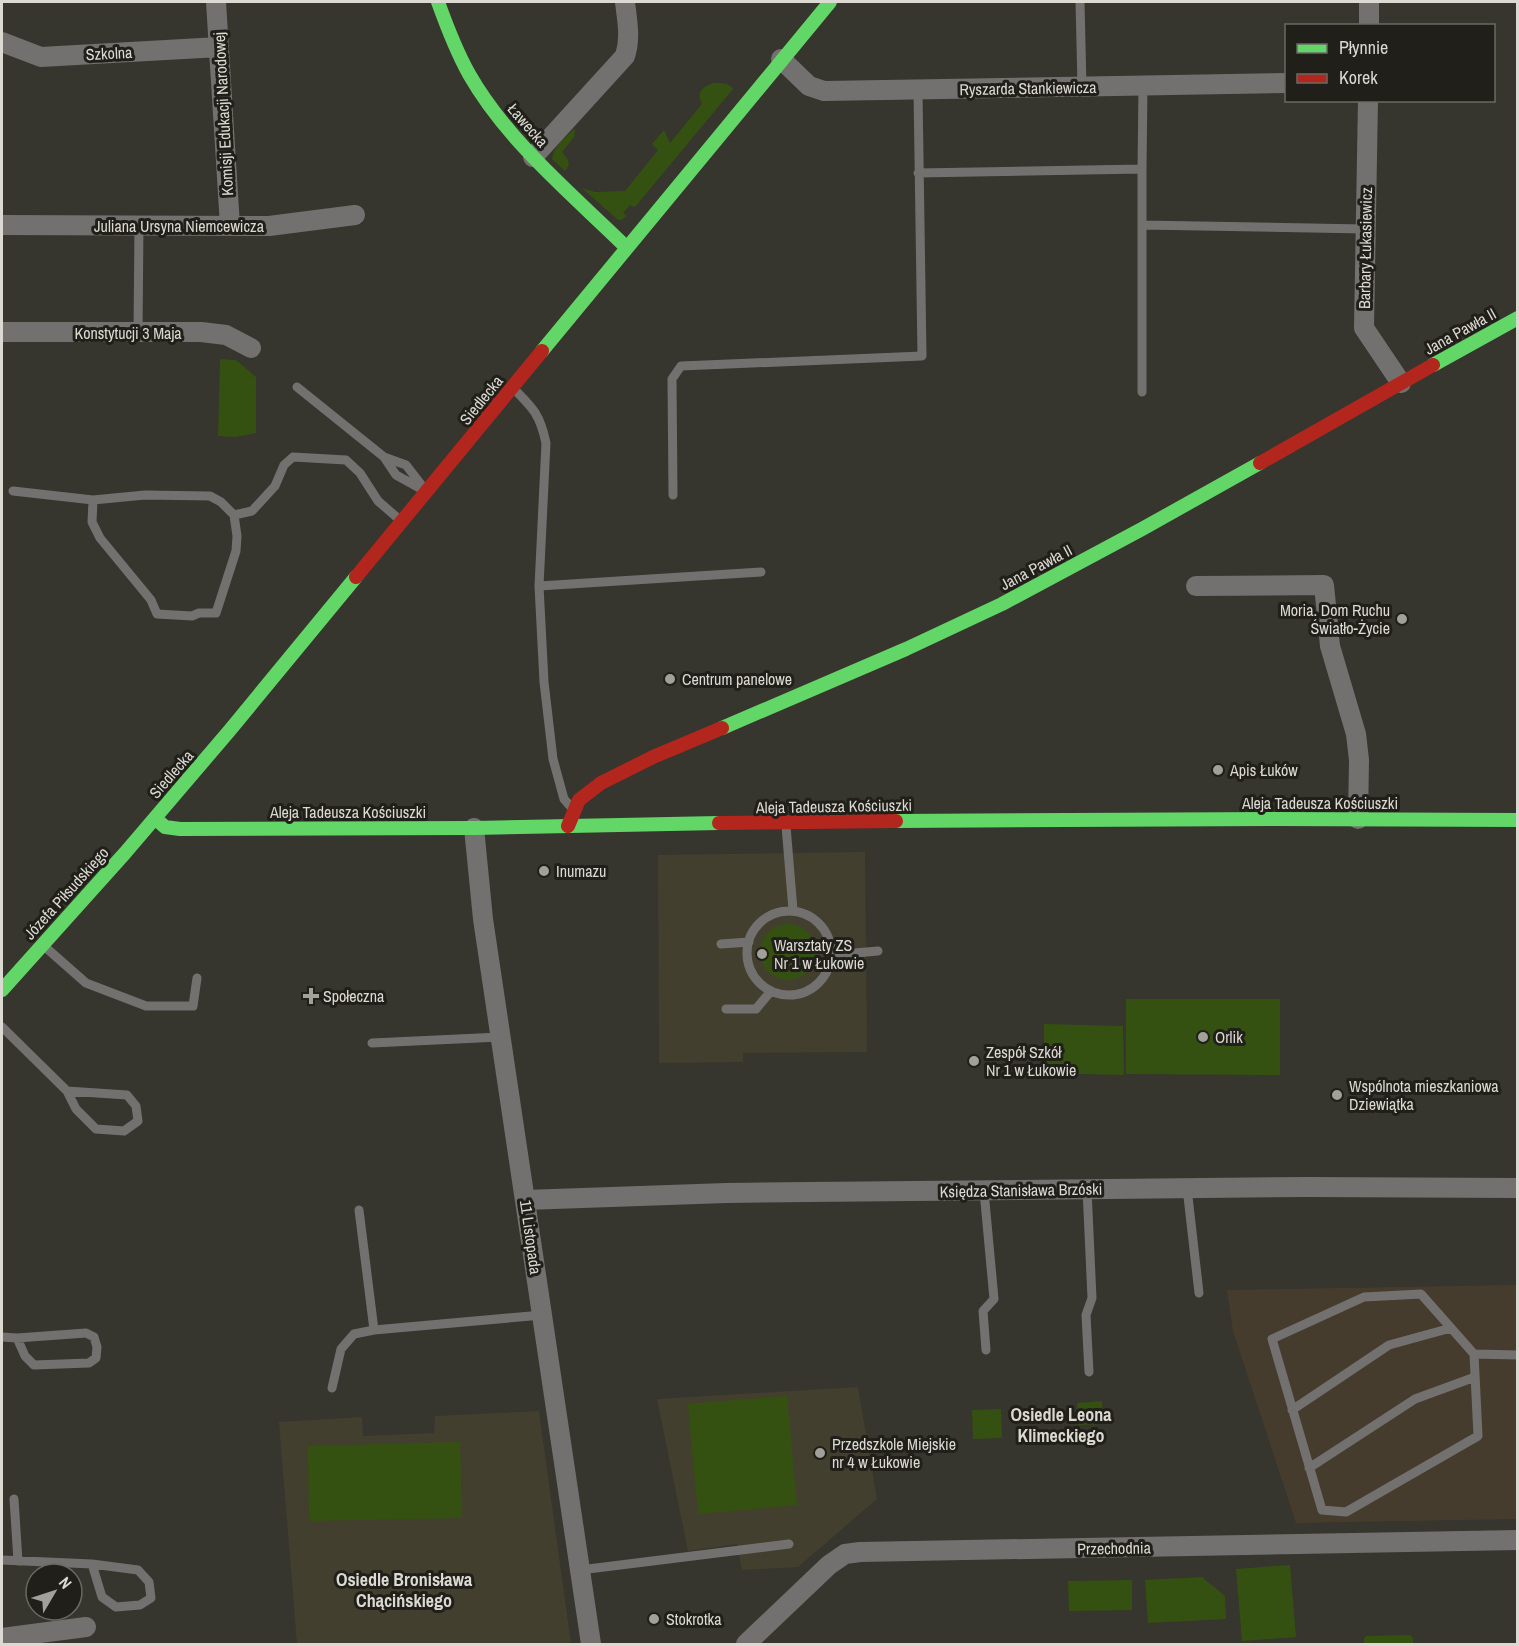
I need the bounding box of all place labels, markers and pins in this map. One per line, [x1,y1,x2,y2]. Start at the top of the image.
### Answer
place label: Moria. Dom Ruchu Światło-Życie [1280,599,1390,639]
marker: Moria. Dom Ruchu Światło-Życie [1395,612,1409,626]
place label: Centrum panelowe [682,668,792,690]
marker: Centrum panelowe [663,672,677,686]
place label: Apis Łuków [1229,759,1298,781]
marker: Apis Łuków [1211,763,1225,777]
place label: Inumazu [556,860,606,882]
marker: Inumazu [537,864,551,878]
place label: Warsztaty ZS Nr 1 w Łukowie [774,934,864,974]
marker: Warsztaty ZS Nr 1 w Łukowie [755,947,769,961]
place label: Społeczna [323,985,385,1007]
marker: Społeczna [304,989,318,1003]
place label: Orlik [1215,1026,1243,1048]
marker: Orlik [1196,1030,1210,1044]
place label: Zespół Szkół Nr 1 w Łukowie [986,1041,1076,1081]
marker: Zespół Szkół Nr 1 w Łukowie [967,1054,981,1068]
place label: Wspólnota mieszkaniowa Dziewiątka [1349,1075,1499,1115]
marker: Wspólnota mieszkaniowa Dziewiątka [1330,1088,1344,1102]
place label: Przedszkole Miejskie nr 4 w Łukowie [832,1433,956,1473]
marker: Przedszkole Miejskie nr 4 w Łukowie [813,1446,827,1460]
place label: Stokrotka [666,1608,722,1630]
marker: Stokrotka [647,1612,661,1626]

